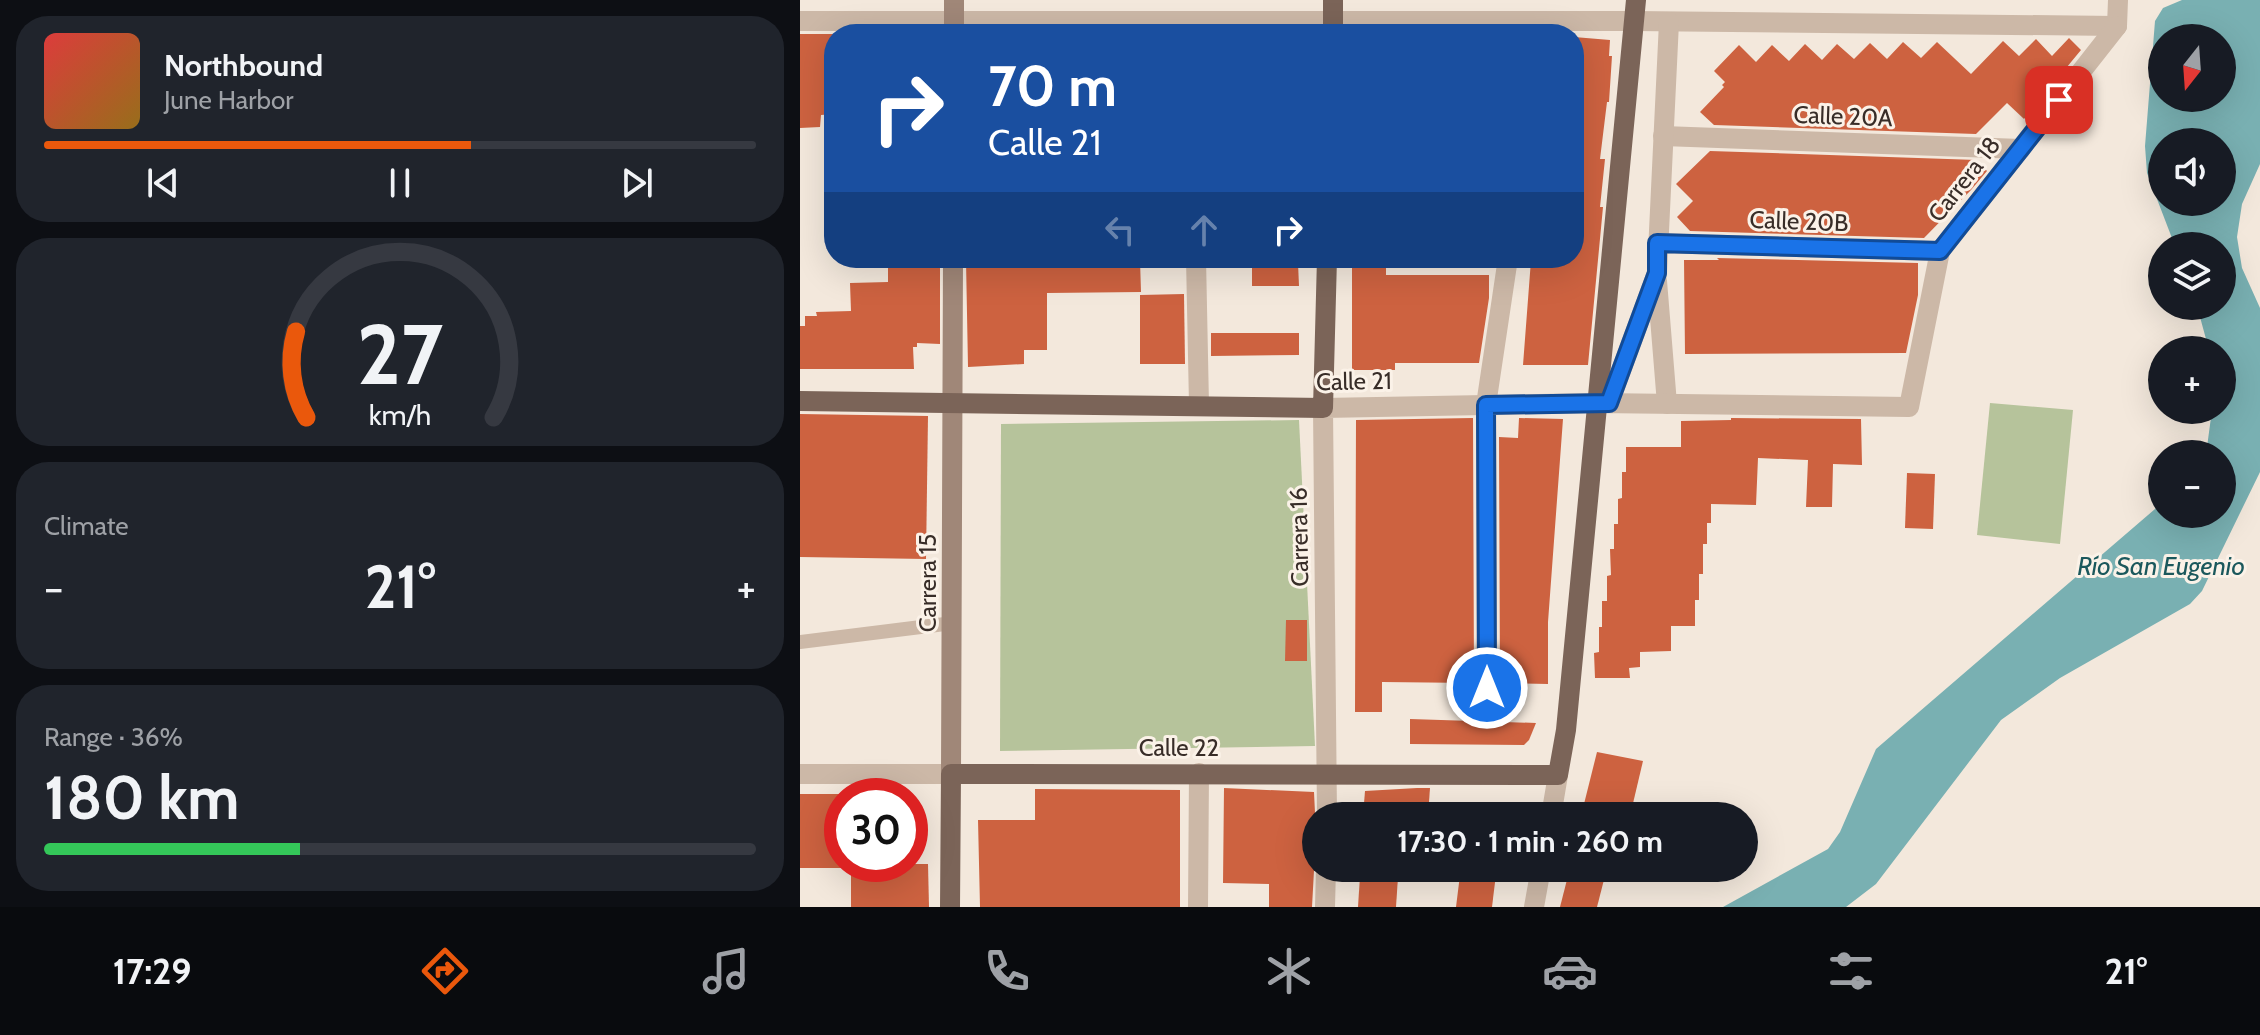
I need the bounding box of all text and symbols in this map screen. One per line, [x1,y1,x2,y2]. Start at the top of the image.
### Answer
north arrow [2148,24,2236,112]
map controls [2148,24,2236,528]
text: Northbound [164,47,323,84]
text: 70 m [988,52,1117,120]
icon: right [856,56,960,160]
pin [2025,66,2093,134]
icon: arrive [2037,78,2081,122]
text: June Harbor [164,84,293,116]
street label: Calle 20A [1793,100,1893,132]
text: Calle 21 [988,120,1101,164]
button: sound [2148,128,2236,216]
street label: Carrera 18 [1922,131,2006,227]
icon: previous [141,161,185,205]
icon: pause [378,161,422,205]
icon: next [615,161,659,205]
street label: Calle 20B [1749,205,1849,237]
icon: left [1098,208,1142,252]
icon: ahead [1182,208,1226,252]
icon: right [1266,208,1310,252]
button: layers [2148,232,2236,320]
text: 27 [357,304,443,405]
button: + [2148,336,2236,424]
street label: Calle 21 [1316,366,1392,396]
text: km/h [369,398,431,433]
button: − [2148,440,2236,528]
street label: Carrera 16 [1284,487,1314,587]
text: Climate [44,510,129,542]
street label: Carrera 15 [913,534,942,632]
text: 21° [364,550,436,623]
water label: Río San Eugenio [2077,550,2245,582]
text: − [44,561,63,614]
text: + [737,561,756,614]
position arrow [1445,646,1529,730]
text: Range · 36% [44,721,183,753]
street label: Calle 22 [1139,733,1219,762]
text: 180 km [44,761,239,834]
speed limit sign: 30 [824,778,928,882]
text: 17:30 · 1 min · 260 m [1397,823,1663,860]
icon: directions [417,943,473,999]
icon: music [698,943,754,999]
icon: phone [979,943,1035,999]
icon: climate [1261,943,1317,999]
icon: car [1542,943,1598,999]
icon: filters [1823,943,1879,999]
text: 17:29 [113,949,192,993]
text: 21° [2105,949,2147,993]

